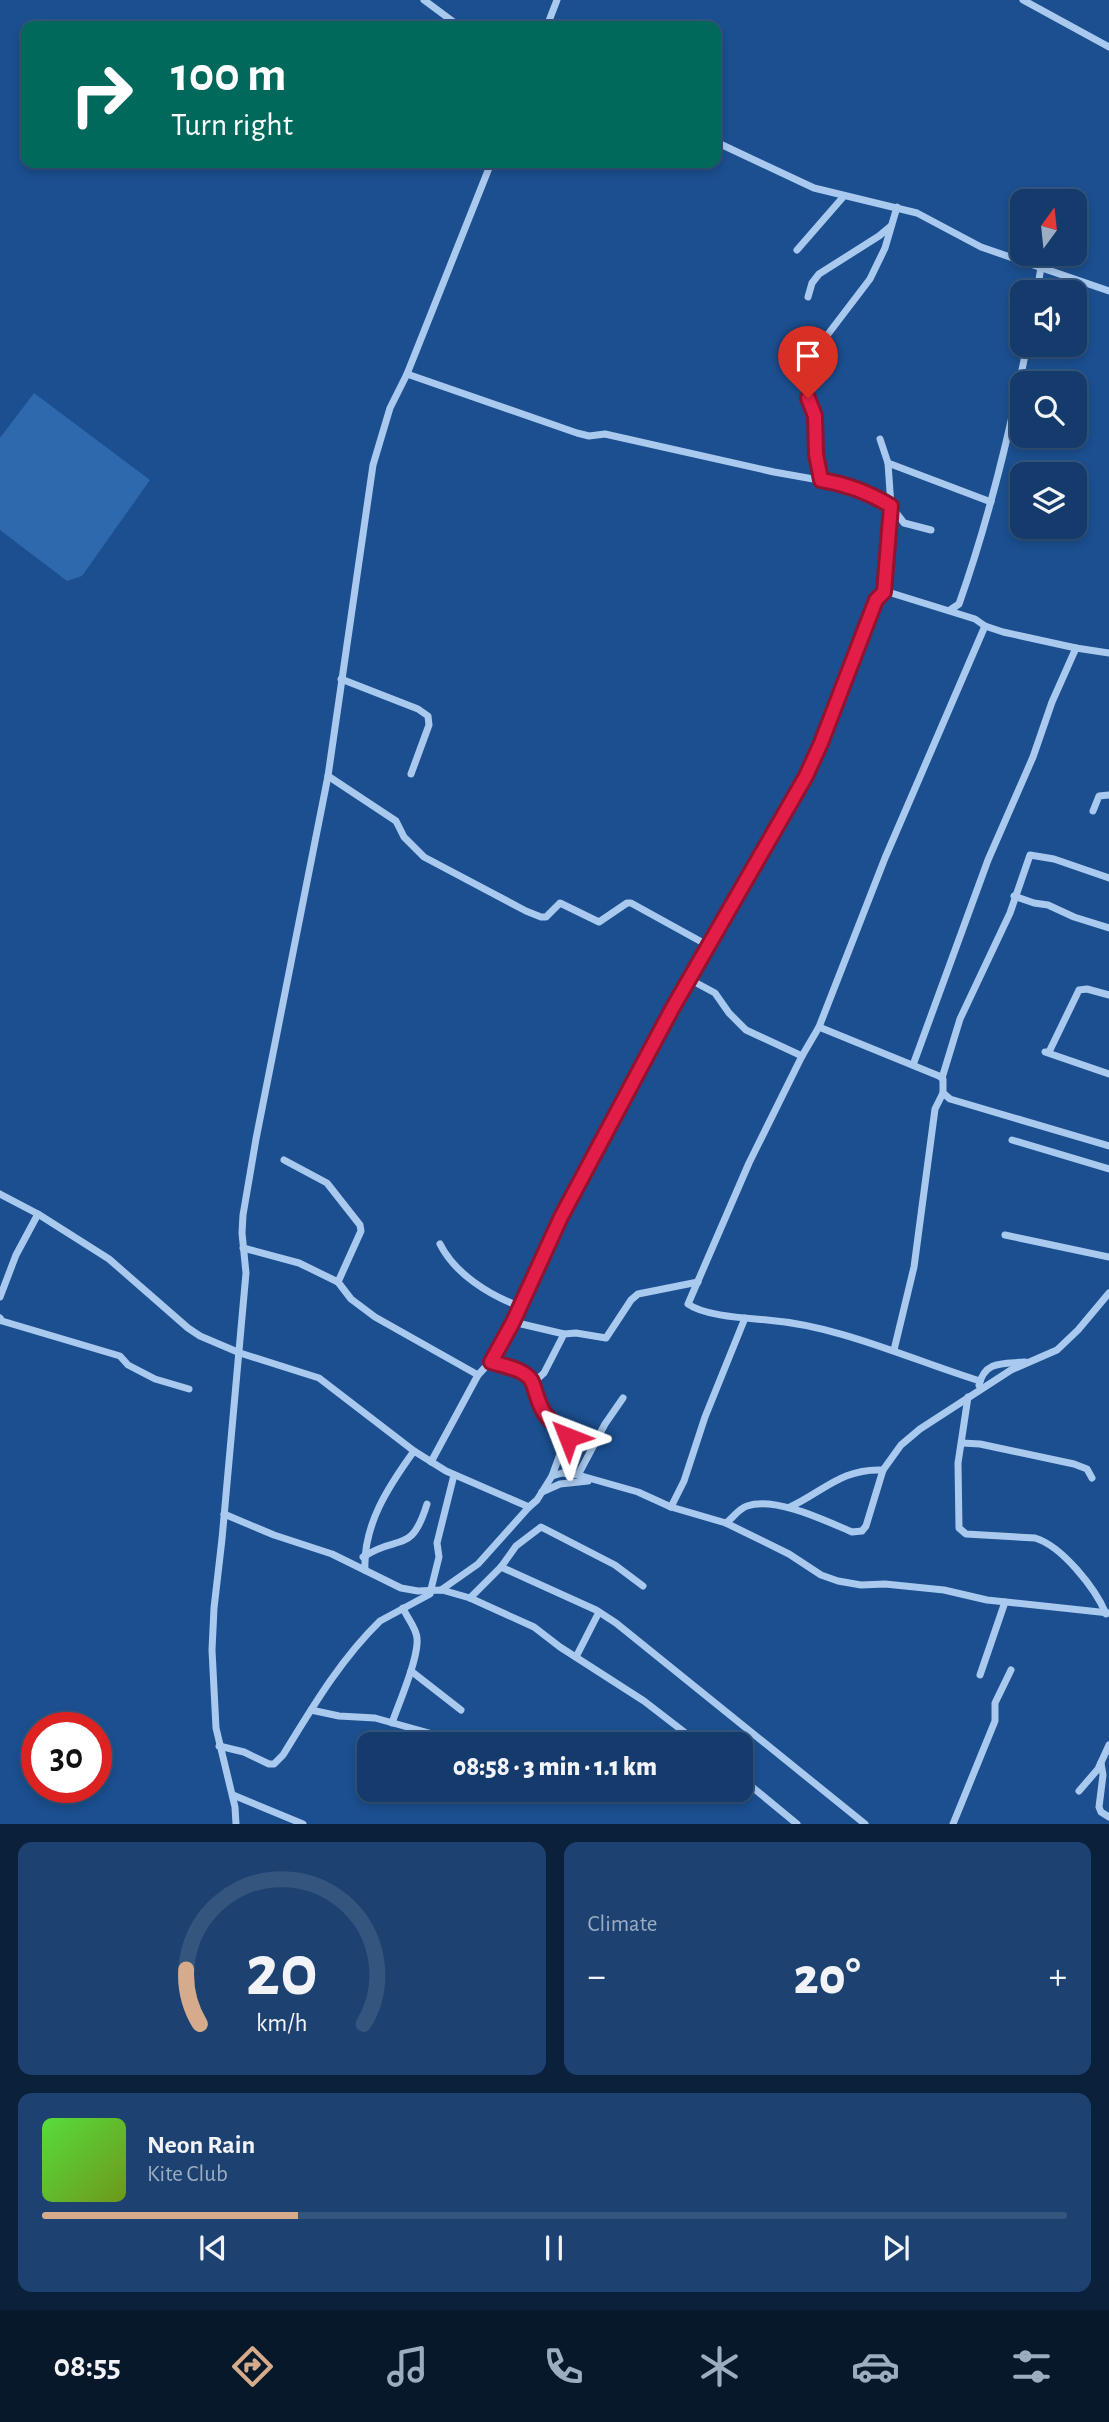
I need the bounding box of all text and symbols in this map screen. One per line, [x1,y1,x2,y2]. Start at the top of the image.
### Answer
icon: right [56,49,147,140]
text: 100 m [171,51,287,100]
text: Turn right [171,109,293,141]
north arrow [1010,189,1087,266]
map controls [1010,189,1087,539]
button: sound [1010,280,1087,357]
pin [778,326,838,398]
icon: arrive [789,337,827,375]
button: search [1010,371,1087,448]
button: layers [1010,462,1087,539]
position arrow [531,1400,605,1474]
speed limit sign: 30 [21,1712,112,1803]
text: 08:58 · 3 min · 1.1 km [453,1754,657,1780]
text: Climate [588,1913,657,1936]
text: 20 [246,1937,318,2010]
text: 20° [794,1951,861,2003]
text: − [588,1958,606,1996]
text: + [1049,1958,1067,1996]
text: km/h [256,2011,308,2036]
text: Neon Rain [147,2132,255,2158]
text: Kite Club [147,2163,228,2186]
icon: previous [194,2229,232,2267]
icon: pause [535,2229,573,2267]
icon: next [877,2229,915,2267]
icon: directions [228,2342,277,2391]
icon: music [383,2342,432,2391]
icon: phone [539,2342,588,2391]
icon: climate [695,2342,744,2391]
icon: car [851,2342,900,2391]
icon: filters [1007,2342,1056,2391]
text: 08:55 [53,2350,121,2382]

